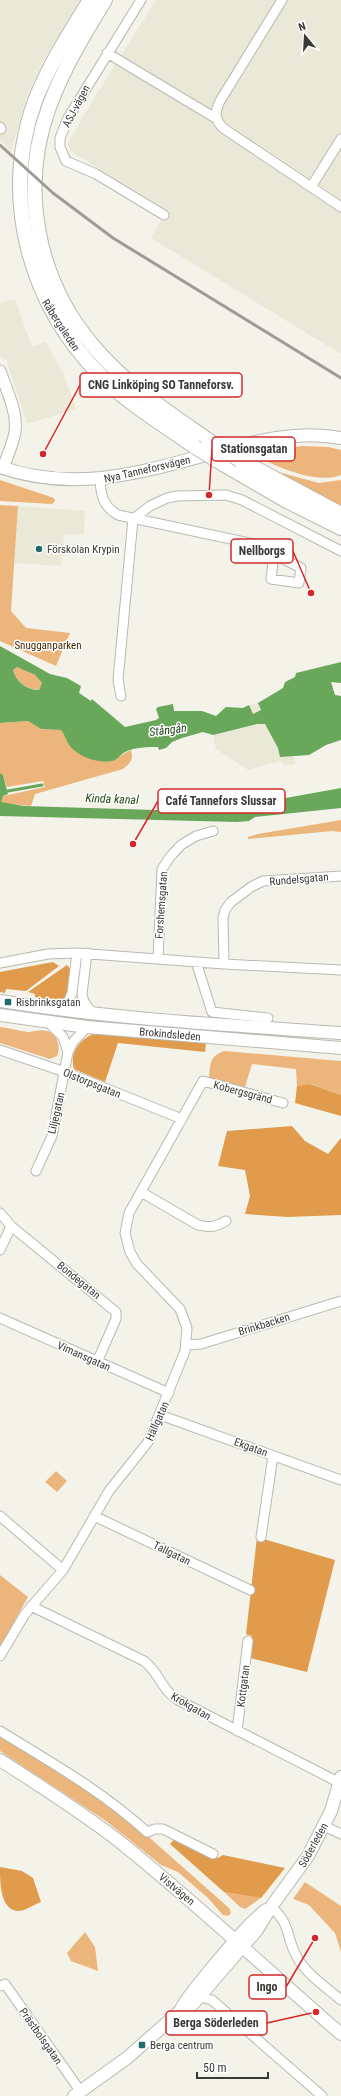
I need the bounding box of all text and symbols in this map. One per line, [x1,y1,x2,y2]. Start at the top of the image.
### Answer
north arrow [285,16,325,56]
text: N [297,20,308,34]
street label: ASJ-vägen [60,83,93,130]
street label: Råbergaleden [39,297,82,354]
callout: CNG Linköping SO Tanneforsv. [80,373,242,397]
text: CNG Linköping SO Tanneforsv. [88,378,234,392]
callout: Stationsgatan [212,437,295,461]
text: Stationsgatan [221,442,287,456]
street label: Nya Tanneforsvägen [103,453,192,486]
callout: Nellborgs [231,539,293,563]
place label: Förskolan Krypin [47,543,120,556]
marker: Förskolan Krypin [34,544,44,554]
text: Nellborgs [239,544,286,558]
park label: Snugganparken [14,639,82,652]
water label: Stångån [148,721,188,739]
callout: Café Tannefors Slussar [158,789,285,813]
water label: Kinda kanal [85,791,139,807]
text: Café Tannefors Slussar [165,794,277,808]
street label: Rundelsgatan [269,870,329,889]
street label: Forshemsgatan [153,871,170,939]
place label: Risbrinksgatan [16,996,81,1009]
marker: Risbrinksgatan [3,997,13,1007]
street label: Brokindsleden [139,1025,201,1044]
street label: Olstorpsgatan [61,1066,123,1101]
street label: Kobergsgränd [212,1078,274,1107]
street label: Liljegatan [45,1091,68,1135]
street label: Bondegatan [54,1259,103,1302]
street label: Brinkbacken [237,1310,292,1338]
street label: Vimansgatan [55,1339,113,1374]
street label: Hällgatan [143,1400,172,1443]
street label: Ekgatan [232,1435,269,1460]
street label: Tallgatan [151,1539,193,1568]
street label: Kottgatan [234,1664,253,1708]
street label: Krokgatan [168,1690,213,1723]
street label: Söderleden [296,1821,331,1870]
street label: Vistvägen [156,1871,197,1908]
callout: Ingo [249,1975,286,1999]
text: Ingo [256,1980,278,1994]
street label: Prästbolsgatan [16,2006,65,2067]
callout: Berga Söderleden [166,2011,267,2035]
text: Berga Söderleden [173,2016,259,2030]
place label: Berga centrum [150,2039,213,2052]
marker: Berga centrum [137,2040,147,2050]
scale bar [197,2054,268,2080]
text: 50 m [203,2061,227,2075]

